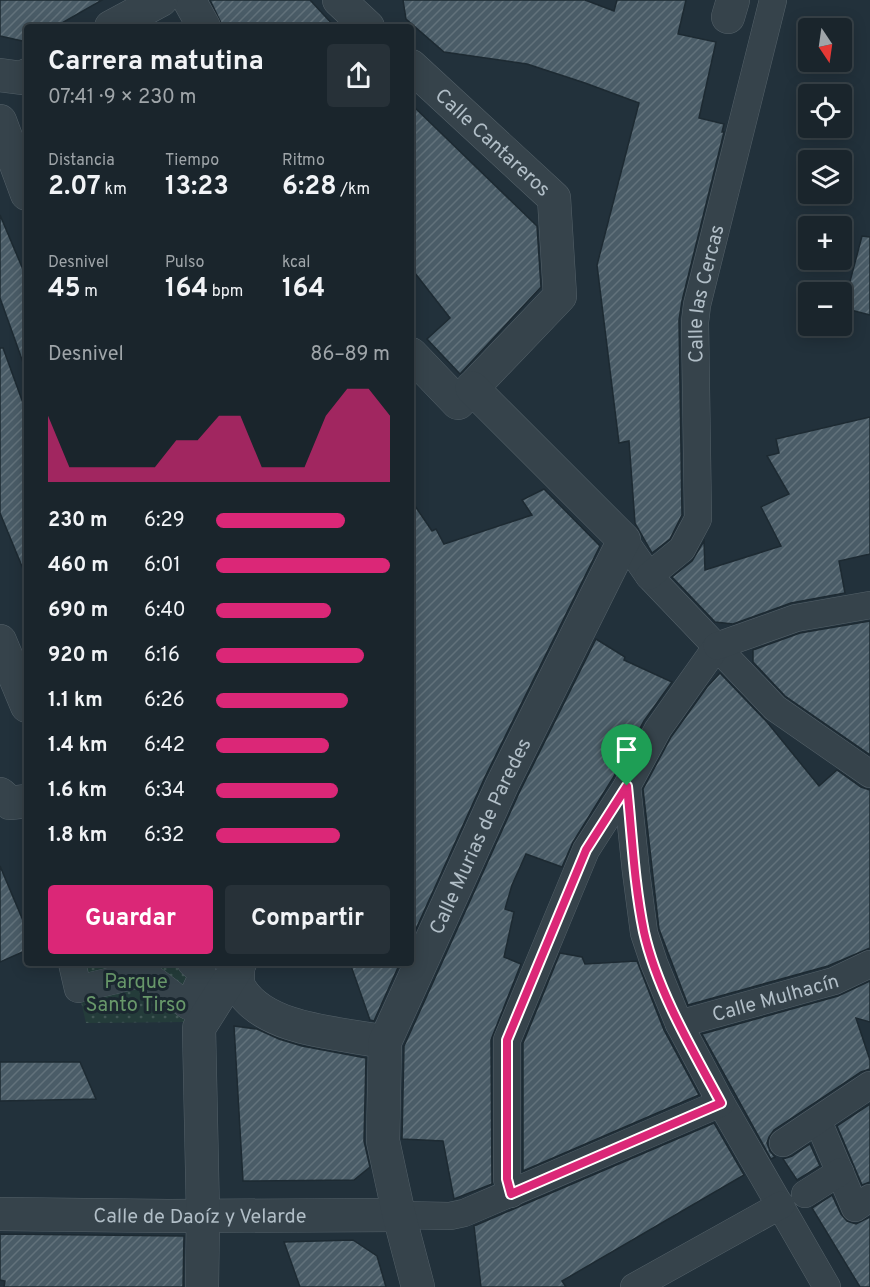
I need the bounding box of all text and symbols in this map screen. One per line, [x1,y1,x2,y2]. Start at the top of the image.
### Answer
north arrow [798,18,852,72]
map controls [798,18,852,336]
button: share [327,44,390,107]
text: Carrera matutina [48,45,264,79]
street label: Calle Cantareros [429,84,555,203]
button: locate [798,84,852,138]
text: 07:41 · 9 × 230 m [48,85,196,111]
button: layers [798,150,852,204]
text: Distancia [48,151,115,171]
text: Tiempo [165,151,219,171]
text: Ritmo [282,151,325,171]
text: 2.07 [48,171,101,204]
text: 13:23 [165,171,229,204]
text: 6:28 [282,171,337,204]
text: km [101,180,127,200]
text: /km [337,180,370,200]
button: + [798,216,852,270]
street label: Calle las Cercas [684,222,731,363]
text: Desnivel [48,253,109,273]
text: Pulso [165,253,204,273]
text: kcal [282,253,310,273]
text: 45 [48,273,81,306]
text: 164 [165,273,208,306]
text: 164 [282,273,325,306]
text: m [81,282,98,302]
text: bpm [208,282,243,302]
button: − [798,282,852,336]
text: Desnivel [48,342,124,368]
text: 86–89 m [310,342,390,368]
text: 230 m [48,508,108,534]
text: 6:29 [144,508,185,534]
text: 460 m [48,553,109,579]
text: 6:01 [144,553,181,579]
text: 690 m [48,598,108,624]
text: 6:40 [144,598,186,624]
text: 920 m [48,643,108,669]
text: 6:16 [144,643,180,669]
text: 1.1 km [48,688,103,714]
text: 6:26 [144,688,185,714]
pin [601,724,652,786]
text: 1.4 km [48,733,108,759]
text: 6:42 [144,733,185,759]
icon: arrive [610,733,643,766]
street label: Calle Murias de Paredes [425,734,538,939]
text: 1.6 km [48,778,107,804]
text: 6:34 [144,778,185,804]
text: 1.8 km [48,823,107,849]
text: 6:32 [144,823,184,849]
button: Guardar [48,885,213,954]
button: Compartir [225,885,390,954]
street label: Calle Mulhacín [709,969,842,1029]
park label: Parque Santo Tirso [86,970,186,1019]
street label: Calle de Daoíz y Velarde [93,1204,307,1231]

